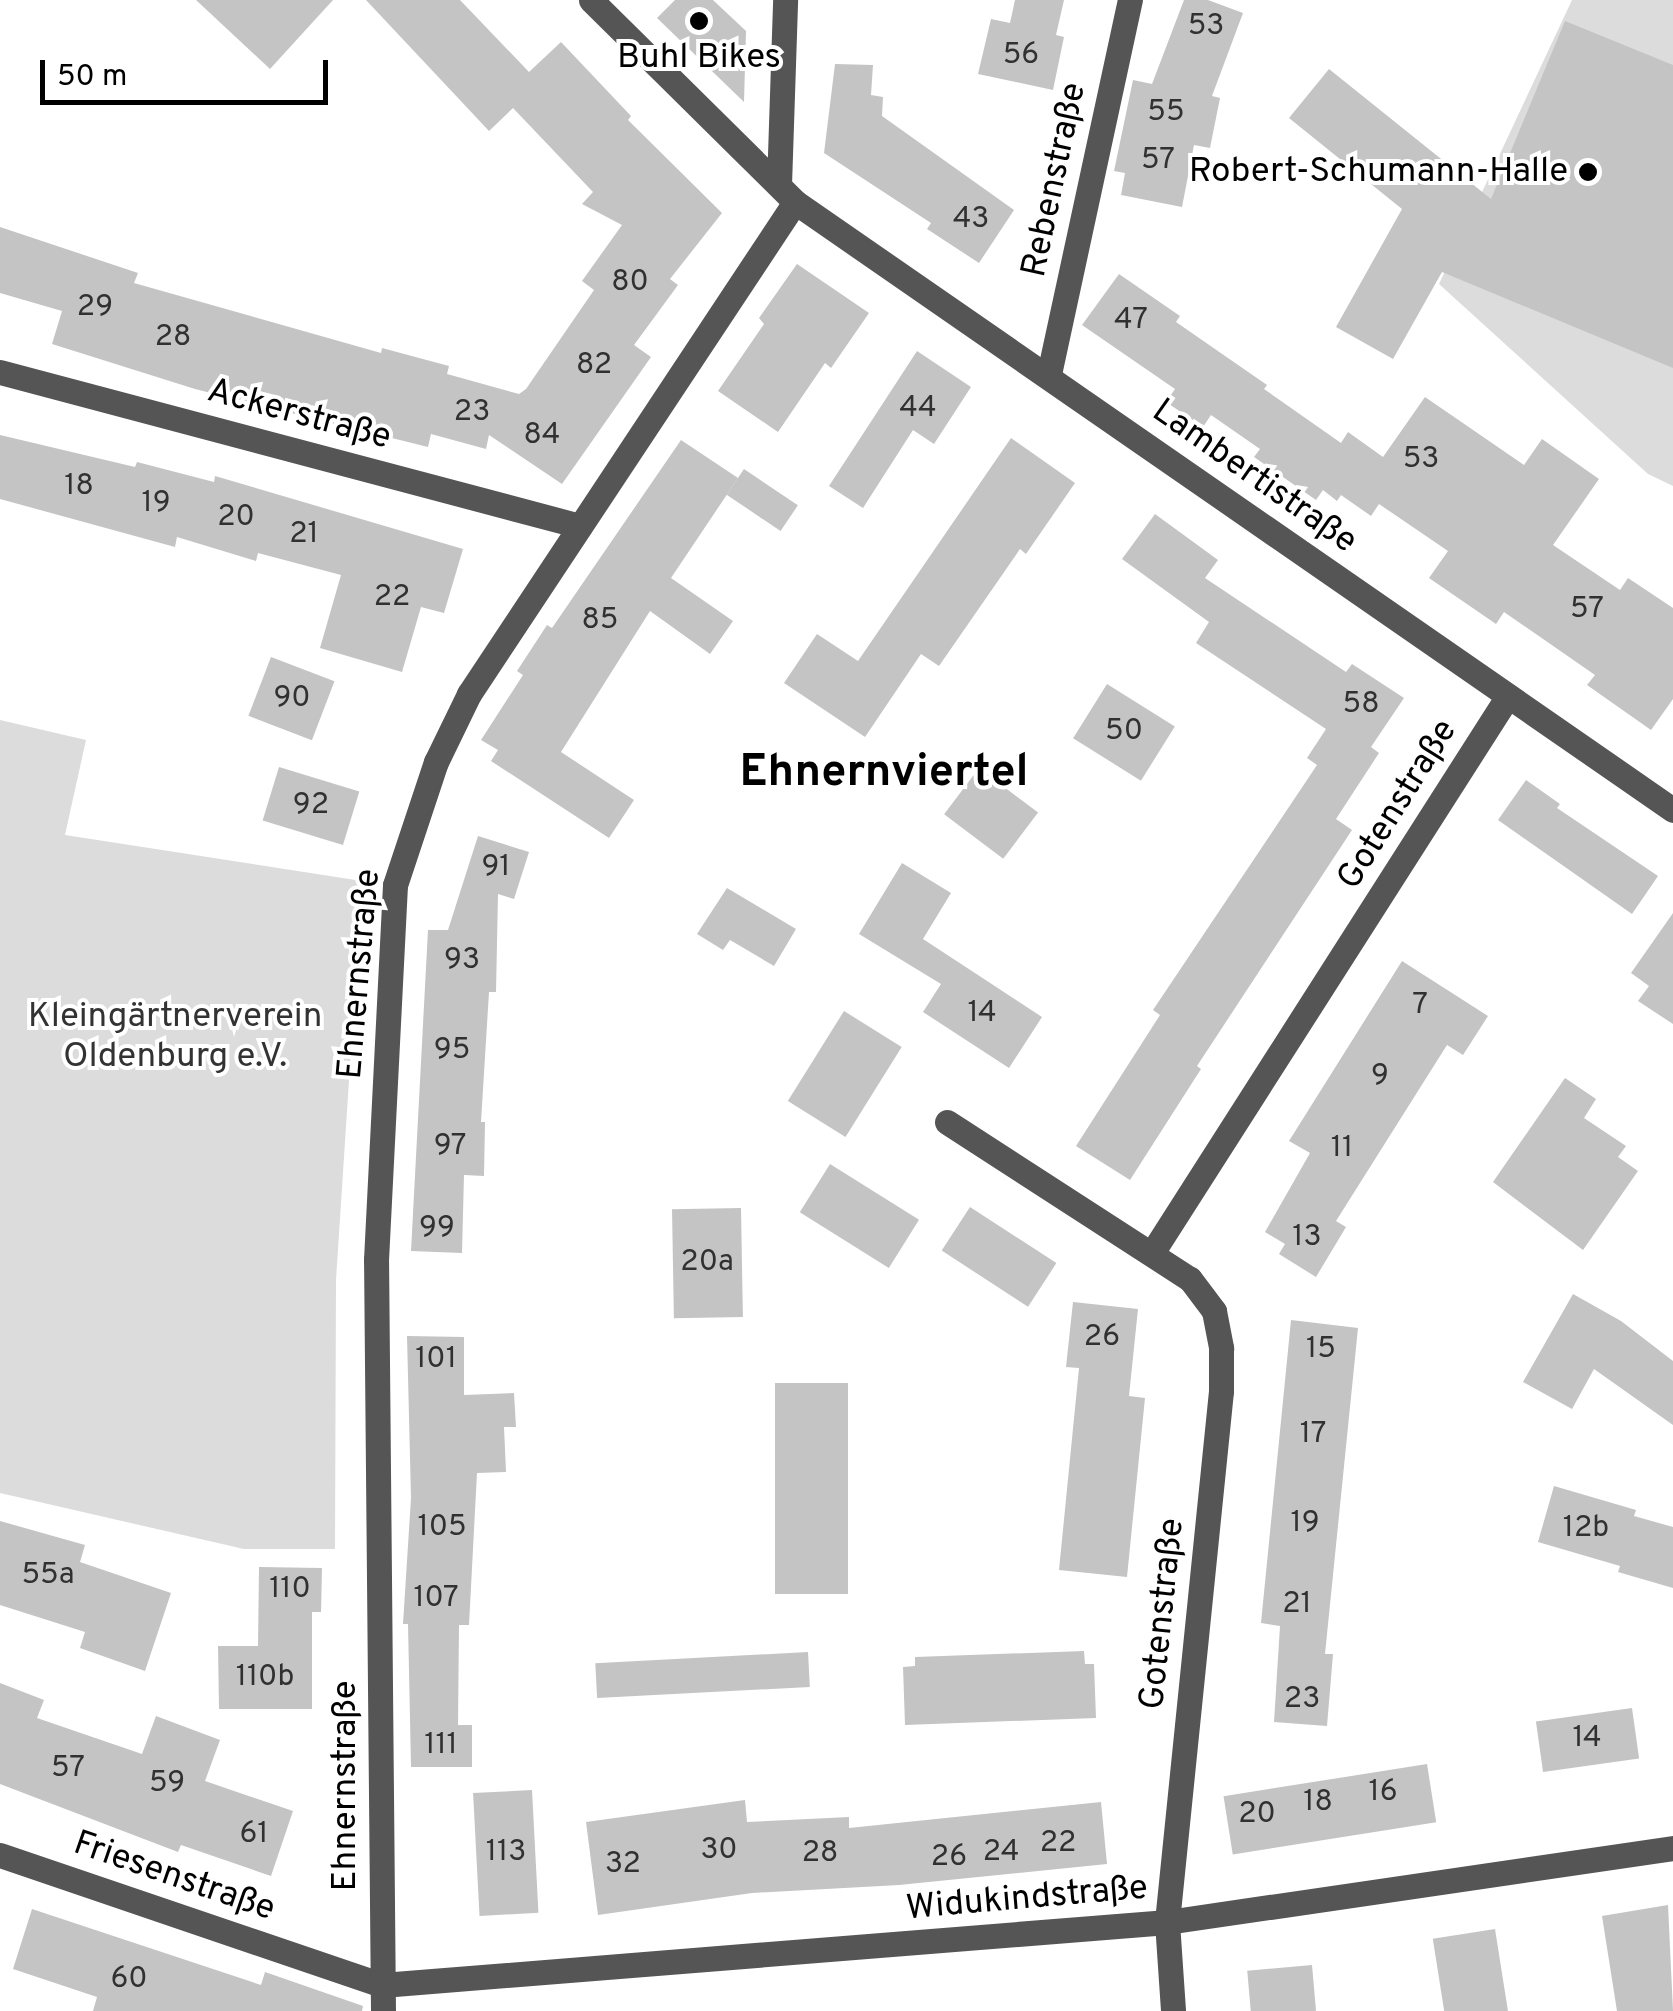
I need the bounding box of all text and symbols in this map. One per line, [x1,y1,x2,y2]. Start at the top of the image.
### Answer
house number: 53 [1188,9,1224,45]
marker: Buhl Bikes [688,10,710,32]
place label: Buhl Bikes [617,37,781,79]
house number: 56 [1003,38,1039,74]
scale bar [45,40,332,102]
text: 50 m [57,59,127,96]
street label: Rebenstraße [1014,79,1096,281]
house number: 55 [1147,95,1185,131]
house number: 57 [1141,143,1175,179]
place label: Robert-Schumann-Halle [1189,151,1568,193]
marker: Robert-Schumann-Halle [1577,161,1599,183]
house number: 43 [953,202,989,238]
house number: 80 [611,265,649,301]
house number: 29 [77,290,113,326]
house number: 47 [1114,303,1148,339]
house number: 28 [155,320,191,356]
house number: 82 [576,348,612,384]
street label: Ackerstraße [203,370,395,460]
house number: 44 [899,391,937,427]
street label: Lambertistraße [1143,391,1365,563]
house number: 23 [454,395,490,431]
house number: 84 [524,418,560,454]
house number: 53 [1403,442,1439,478]
house number: 18 [64,469,94,505]
house number: 19 [141,486,171,522]
house number: 20 [217,500,255,536]
house number: 21 [289,517,319,553]
house number: 22 [374,580,410,616]
house number: 57 [1570,592,1604,628]
house number: 85 [582,603,618,639]
house number: 90 [274,681,310,717]
house number: 58 [1343,687,1379,723]
street label: Gotenstraße [1329,712,1467,898]
house number: 50 [1105,714,1143,750]
district label: Ehnernviertel [739,747,1029,801]
house number: 92 [293,788,329,824]
house number: 91 [481,850,511,886]
street label: Ehnernstraße [330,867,390,1081]
house number: 93 [444,943,480,979]
house number: 7 [1412,988,1428,1024]
park label: Kleingärtnerverein Oldenburg e.V. [28,996,322,1078]
house number: 14 [967,996,997,1032]
house number: 95 [434,1033,470,1069]
house number: 9 [1371,1059,1389,1095]
house number: 97 [434,1129,466,1165]
house number: 11 [1331,1131,1353,1167]
house number: 99 [419,1211,455,1247]
house number: 13 [1292,1220,1322,1256]
house number: 20a [680,1245,734,1281]
house number: 26 [1084,1320,1120,1356]
house number: 15 [1306,1332,1336,1368]
house number: 101 [415,1342,457,1378]
house number: 17 [1300,1417,1326,1453]
house number: 19 [1290,1506,1320,1542]
house number: 105 [417,1510,467,1546]
house number: 12b [1563,1511,1609,1547]
street label: Gotenstraße [1132,1516,1194,1712]
house number: 55a [21,1558,75,1594]
house number: 110 [269,1572,311,1608]
house number: 107 [413,1581,459,1617]
house number: 21 [1282,1587,1312,1623]
house number: 110b [236,1660,294,1696]
street label: Ehnernstraße [325,1680,367,1892]
house number: 23 [1284,1682,1320,1718]
house number: 14 [1572,1721,1602,1757]
house number: 111 [424,1728,458,1764]
house number: 57 [51,1751,85,1787]
house number: 59 [149,1766,185,1802]
house number: 16 [1368,1775,1398,1811]
house number: 18 [1303,1785,1333,1821]
house number: 20 [1238,1797,1276,1833]
house number: 61 [239,1817,269,1853]
street label: Friesenstraße [68,1823,280,1931]
house number: 22 [1040,1826,1076,1862]
house number: 30 [700,1833,738,1869]
house number: 113 [486,1835,526,1871]
house number: 24 [983,1835,1019,1871]
house number: 28 [802,1836,838,1872]
house number: 26 [931,1840,967,1876]
house number: 32 [605,1847,641,1883]
street label: Widukindstraße [904,1868,1150,1930]
house number: 60 [110,1962,148,1998]

